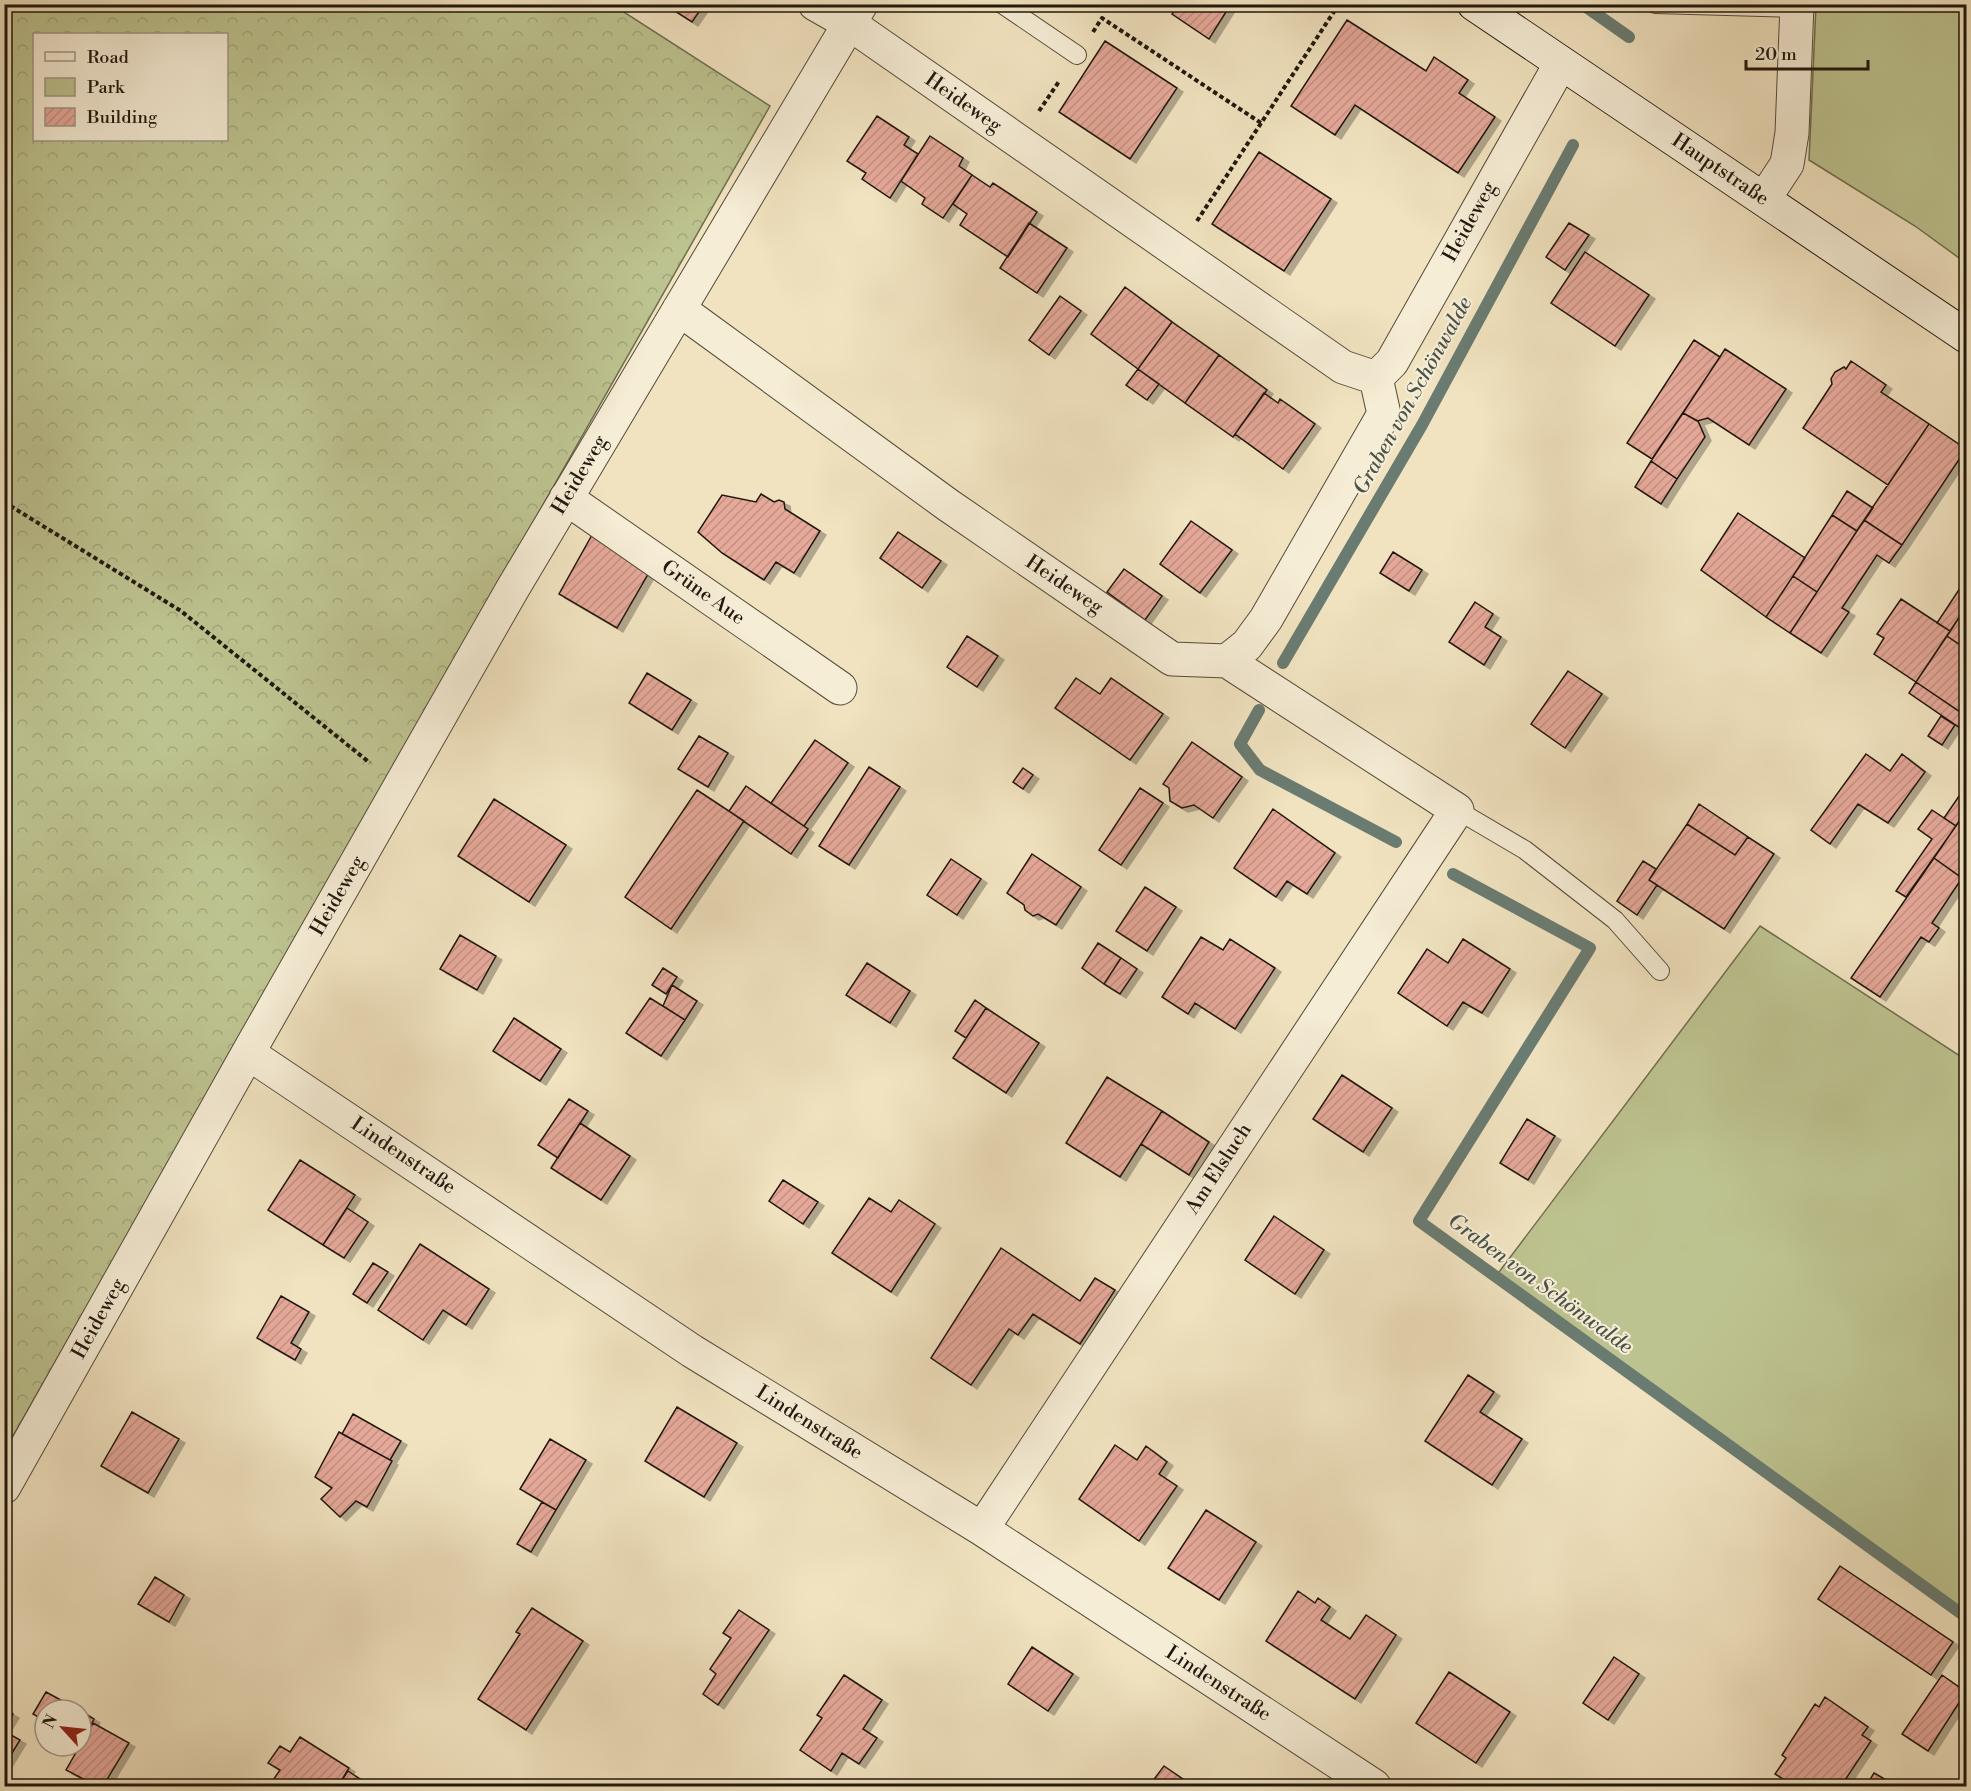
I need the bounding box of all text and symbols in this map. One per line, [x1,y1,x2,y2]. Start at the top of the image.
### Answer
legend [33,33,228,141]
scale bar [1746,33,1868,71]
text: 20 m [1755,43,1797,66]
text: Road [87,46,130,69]
street label: Heideweg [920,67,1007,139]
text: Park [87,76,126,99]
text: Building [86,106,158,129]
street label: Hauptstraße [1667,128,1773,212]
street label: Heideweg [1438,177,1503,267]
water label: Graben von Schönwalde [1348,292,1478,499]
street label: Heideweg [547,430,614,519]
street label: Heideweg [1020,550,1108,620]
street label: Grüne Aue [656,555,750,631]
street label: Heideweg [305,851,371,940]
street label: Lindenstraße [346,1112,460,1200]
street label: Am Elsluch [1180,1119,1258,1220]
water label: Graben von Schönwalde [1442,1208,1638,1360]
street label: Heideweg [67,1274,132,1364]
street label: Lindenstraße [751,1380,867,1466]
street label: Lindenstraße [1160,1641,1276,1727]
north arrow [33,1698,93,1758]
text: N [39,1711,62,1732]

